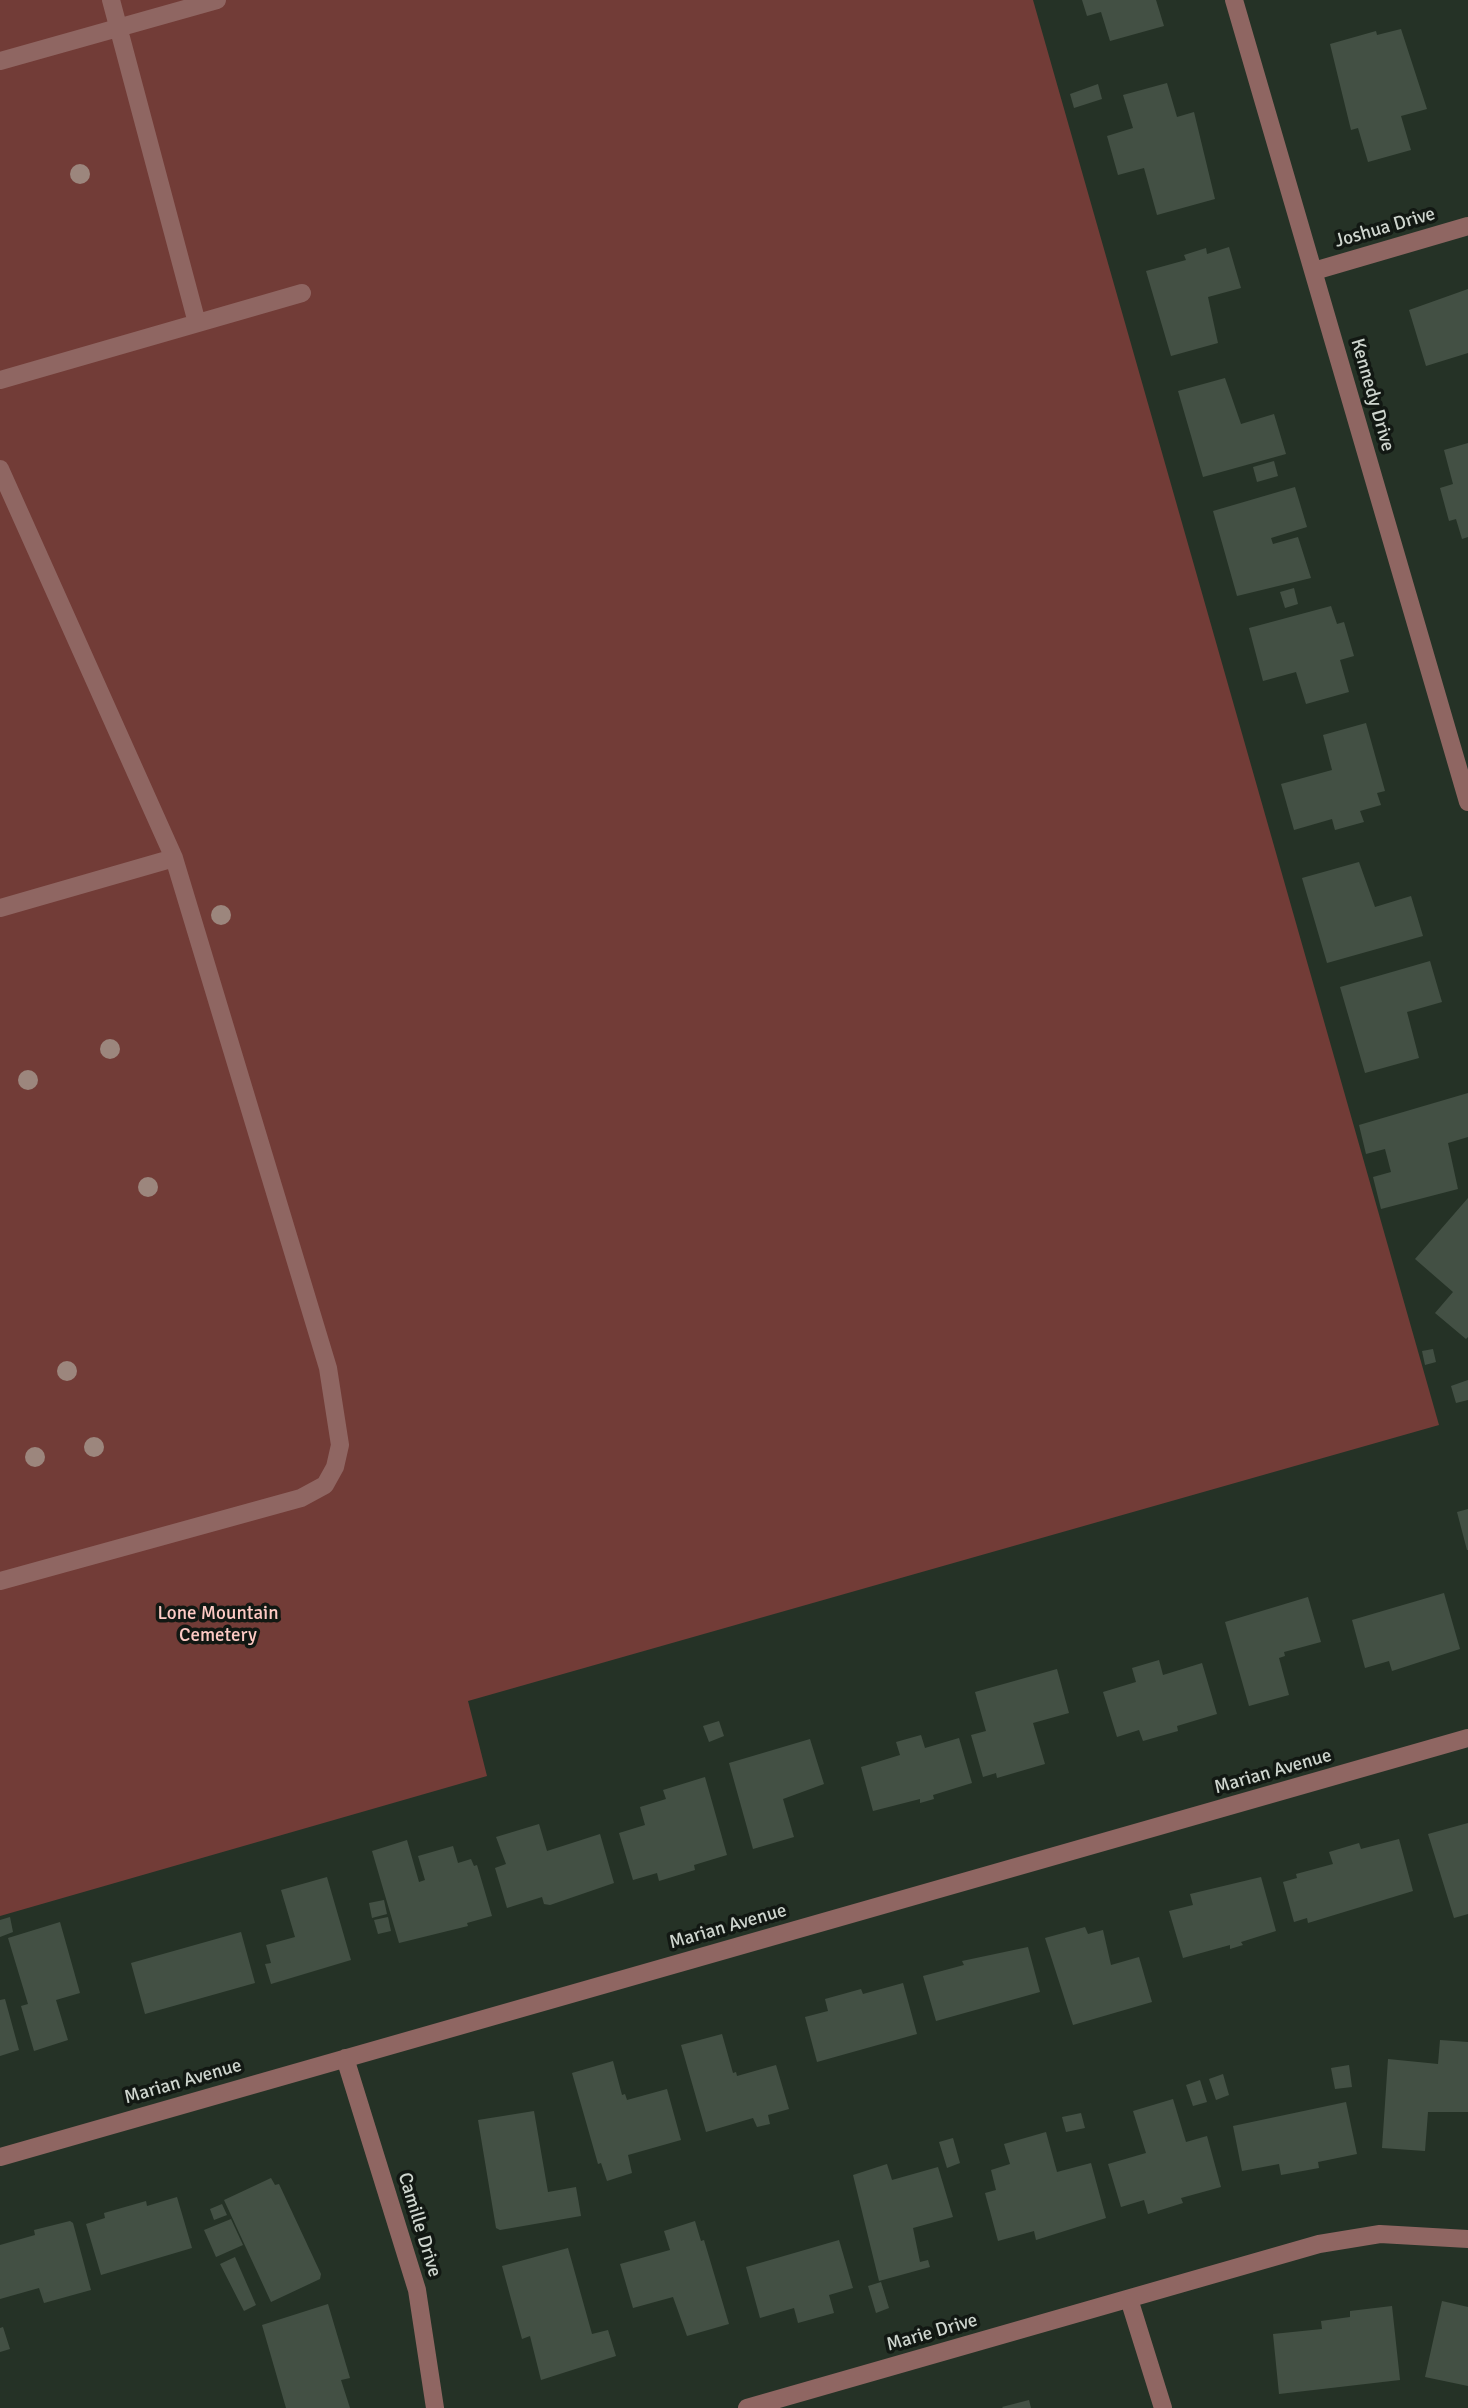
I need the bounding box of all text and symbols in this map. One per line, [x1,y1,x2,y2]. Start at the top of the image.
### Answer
street label: Joshua Drive [1332,203,1438,253]
street label: Kennedy Drive [1345,336,1399,454]
park label: Lone Mountain Cemetery [157,1603,279,1647]
street label: Marian Avenue [1212,1744,1334,1800]
street label: Marian Avenue [667,1899,789,1955]
street label: Marian Avenue [122,2054,244,2110]
street label: Camille Drive [392,2170,446,2280]
street label: Marie Drive [884,2309,980,2357]

